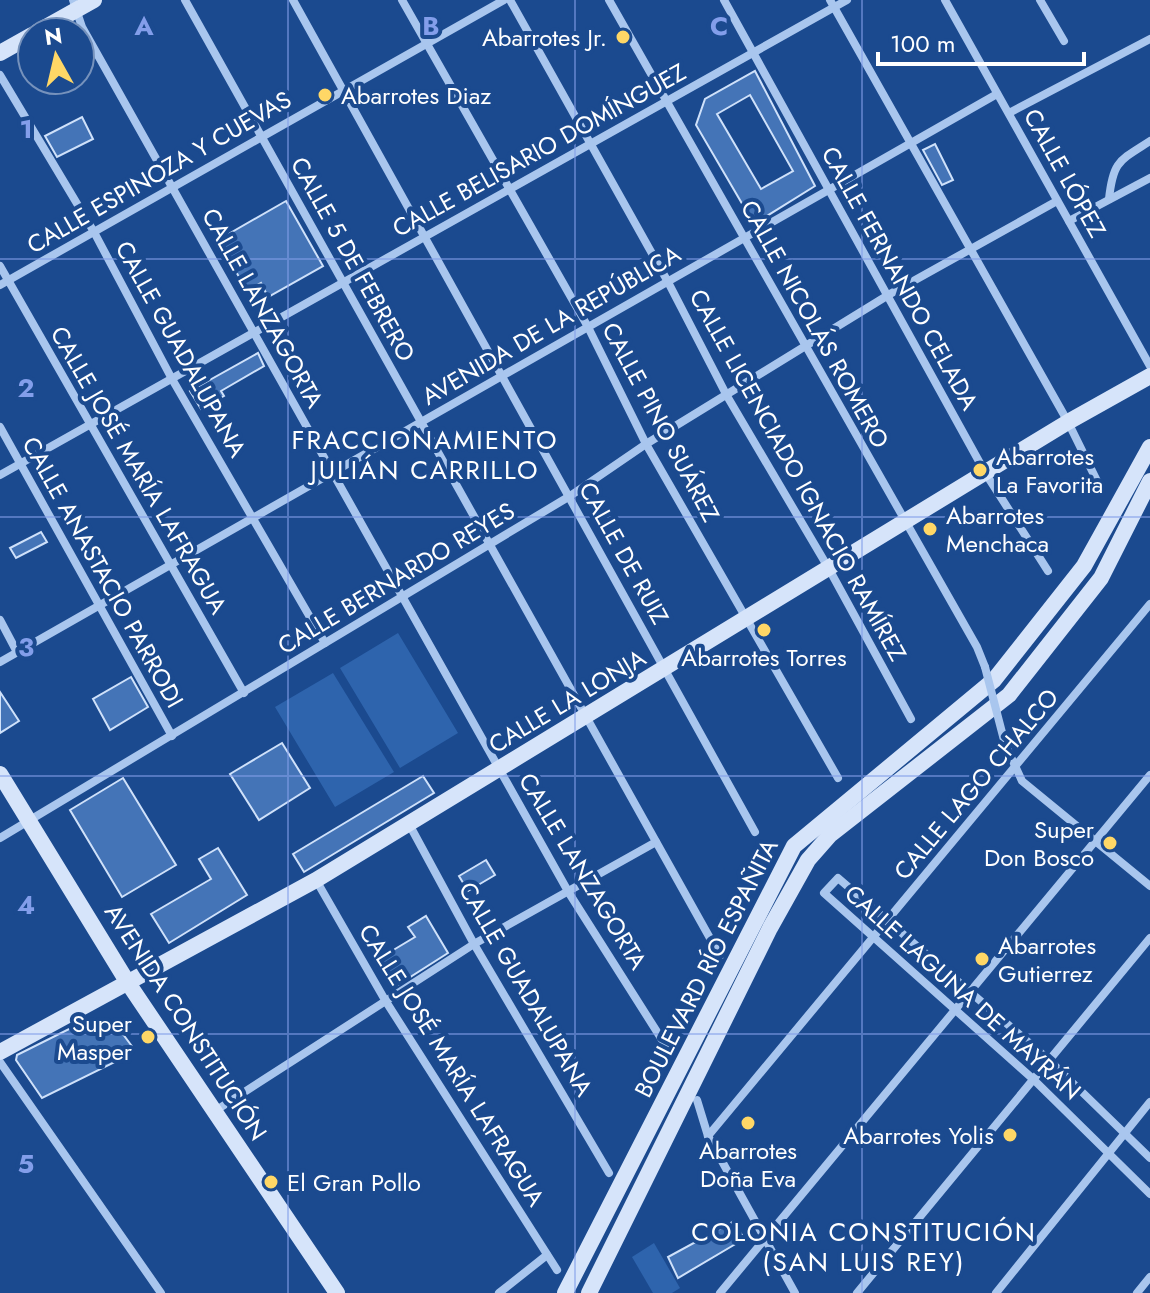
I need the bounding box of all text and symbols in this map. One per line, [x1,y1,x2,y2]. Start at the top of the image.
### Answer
text: A [133,7,154,45]
text: B [422,7,440,45]
text: C [710,7,728,45]
north arrow [16,16,96,96]
scale bar [878,16,1084,66]
text: N [42,19,64,53]
place label: Abarrotes Jr. [482,20,607,55]
text: 100 m [890,26,956,61]
marker: Abarrotes Jr. [614,28,632,46]
street label: CALLE BELISARIO DOMÍNGUEZ [386,55,692,245]
place label: Abarrotes Diaz [341,78,491,113]
street label: CALLE ESPINOZA Y CUEVAS [20,82,298,262]
marker: Abarrotes Diaz [316,86,334,104]
street label: CALLE LÓPEZ [1015,102,1115,244]
text: 1 [19,110,33,148]
street label: CALLE FERNANDO CELADA [813,140,987,416]
street label: CALLE 5 DE FEBRERO [282,150,424,368]
street label: CALLE NICOLÁS ROMERO [732,194,898,454]
street label: CALLE LANZAGORTA [193,202,333,414]
street label: CALLE GUADALUPANA [107,235,255,464]
street label: AVENIDA DE LA REPÚBLICA [415,236,687,414]
street label: CALLE LICENCIADO IGNACIO RAMÍREZ [681,283,915,667]
street label: CALLE PINO SUÁREZ [594,316,728,528]
street label: CALLE JOSÉ MARÍA LAFRAGUA [42,320,236,621]
text: 2 [17,369,35,407]
district label: FRACCIONAMIENTO JULIÁN CARRILLO [292,421,559,489]
street label: CALLE ANASTACIO PARRODI [14,430,192,714]
place label: Abarrotes La Favorita [996,439,1103,502]
marker: Abarrotes La Favorita [971,461,989,479]
street label: CALLE DE RUIZ [570,475,678,631]
street label: CALLE BERNARDO REYES [271,493,521,663]
place label: Abarrotes Menchaca [946,498,1049,561]
marker: Abarrotes Menchaca [921,520,939,538]
marker: Abarrotes Torres [755,621,773,639]
text: 3 [18,628,34,666]
street label: CALLE LA LONJA [482,640,652,762]
place label: Abarrotes Torres [681,640,847,675]
street label: CALLE LAGO CHALCO [885,681,1067,887]
street label: CALLE LANZAGORTA [510,766,656,976]
place label: Super Don Bosco [984,812,1095,875]
street label: BOULEVARD RÍO ESPAÑITA [626,833,787,1103]
marker: Super Don Bosco [1101,834,1119,852]
street label: CALLE GUADALUPANA [450,875,602,1103]
street label: CALLE LAGUNA DE MAYRÁN [837,876,1089,1108]
text: 4 [17,886,35,924]
street label: AVENIDA CONSTITUCIÓN [96,897,276,1147]
street label: CALLE JOSÉ MARÍA LAFRAGUA [350,917,554,1213]
place label: Abarrotes Gutierrez [998,928,1096,991]
marker: Abarrotes Gutierrez [973,950,991,968]
place label: Super Masper [57,1006,133,1069]
marker: Super Masper [139,1028,157,1046]
marker: Abarrotes Doña Eva [739,1114,757,1132]
place label: Abarrotes Yolis [843,1118,994,1153]
marker: Abarrotes Yolis [1001,1126,1019,1144]
place label: Abarrotes Doña Eva [699,1133,797,1196]
text: 5 [18,1145,34,1183]
place label: El Gran Pollo [287,1165,421,1200]
marker: El Gran Pollo [262,1173,280,1191]
district label: COLONIA CONSTITUCIÓN (SAN LUIS REY) [691,1213,1037,1281]

